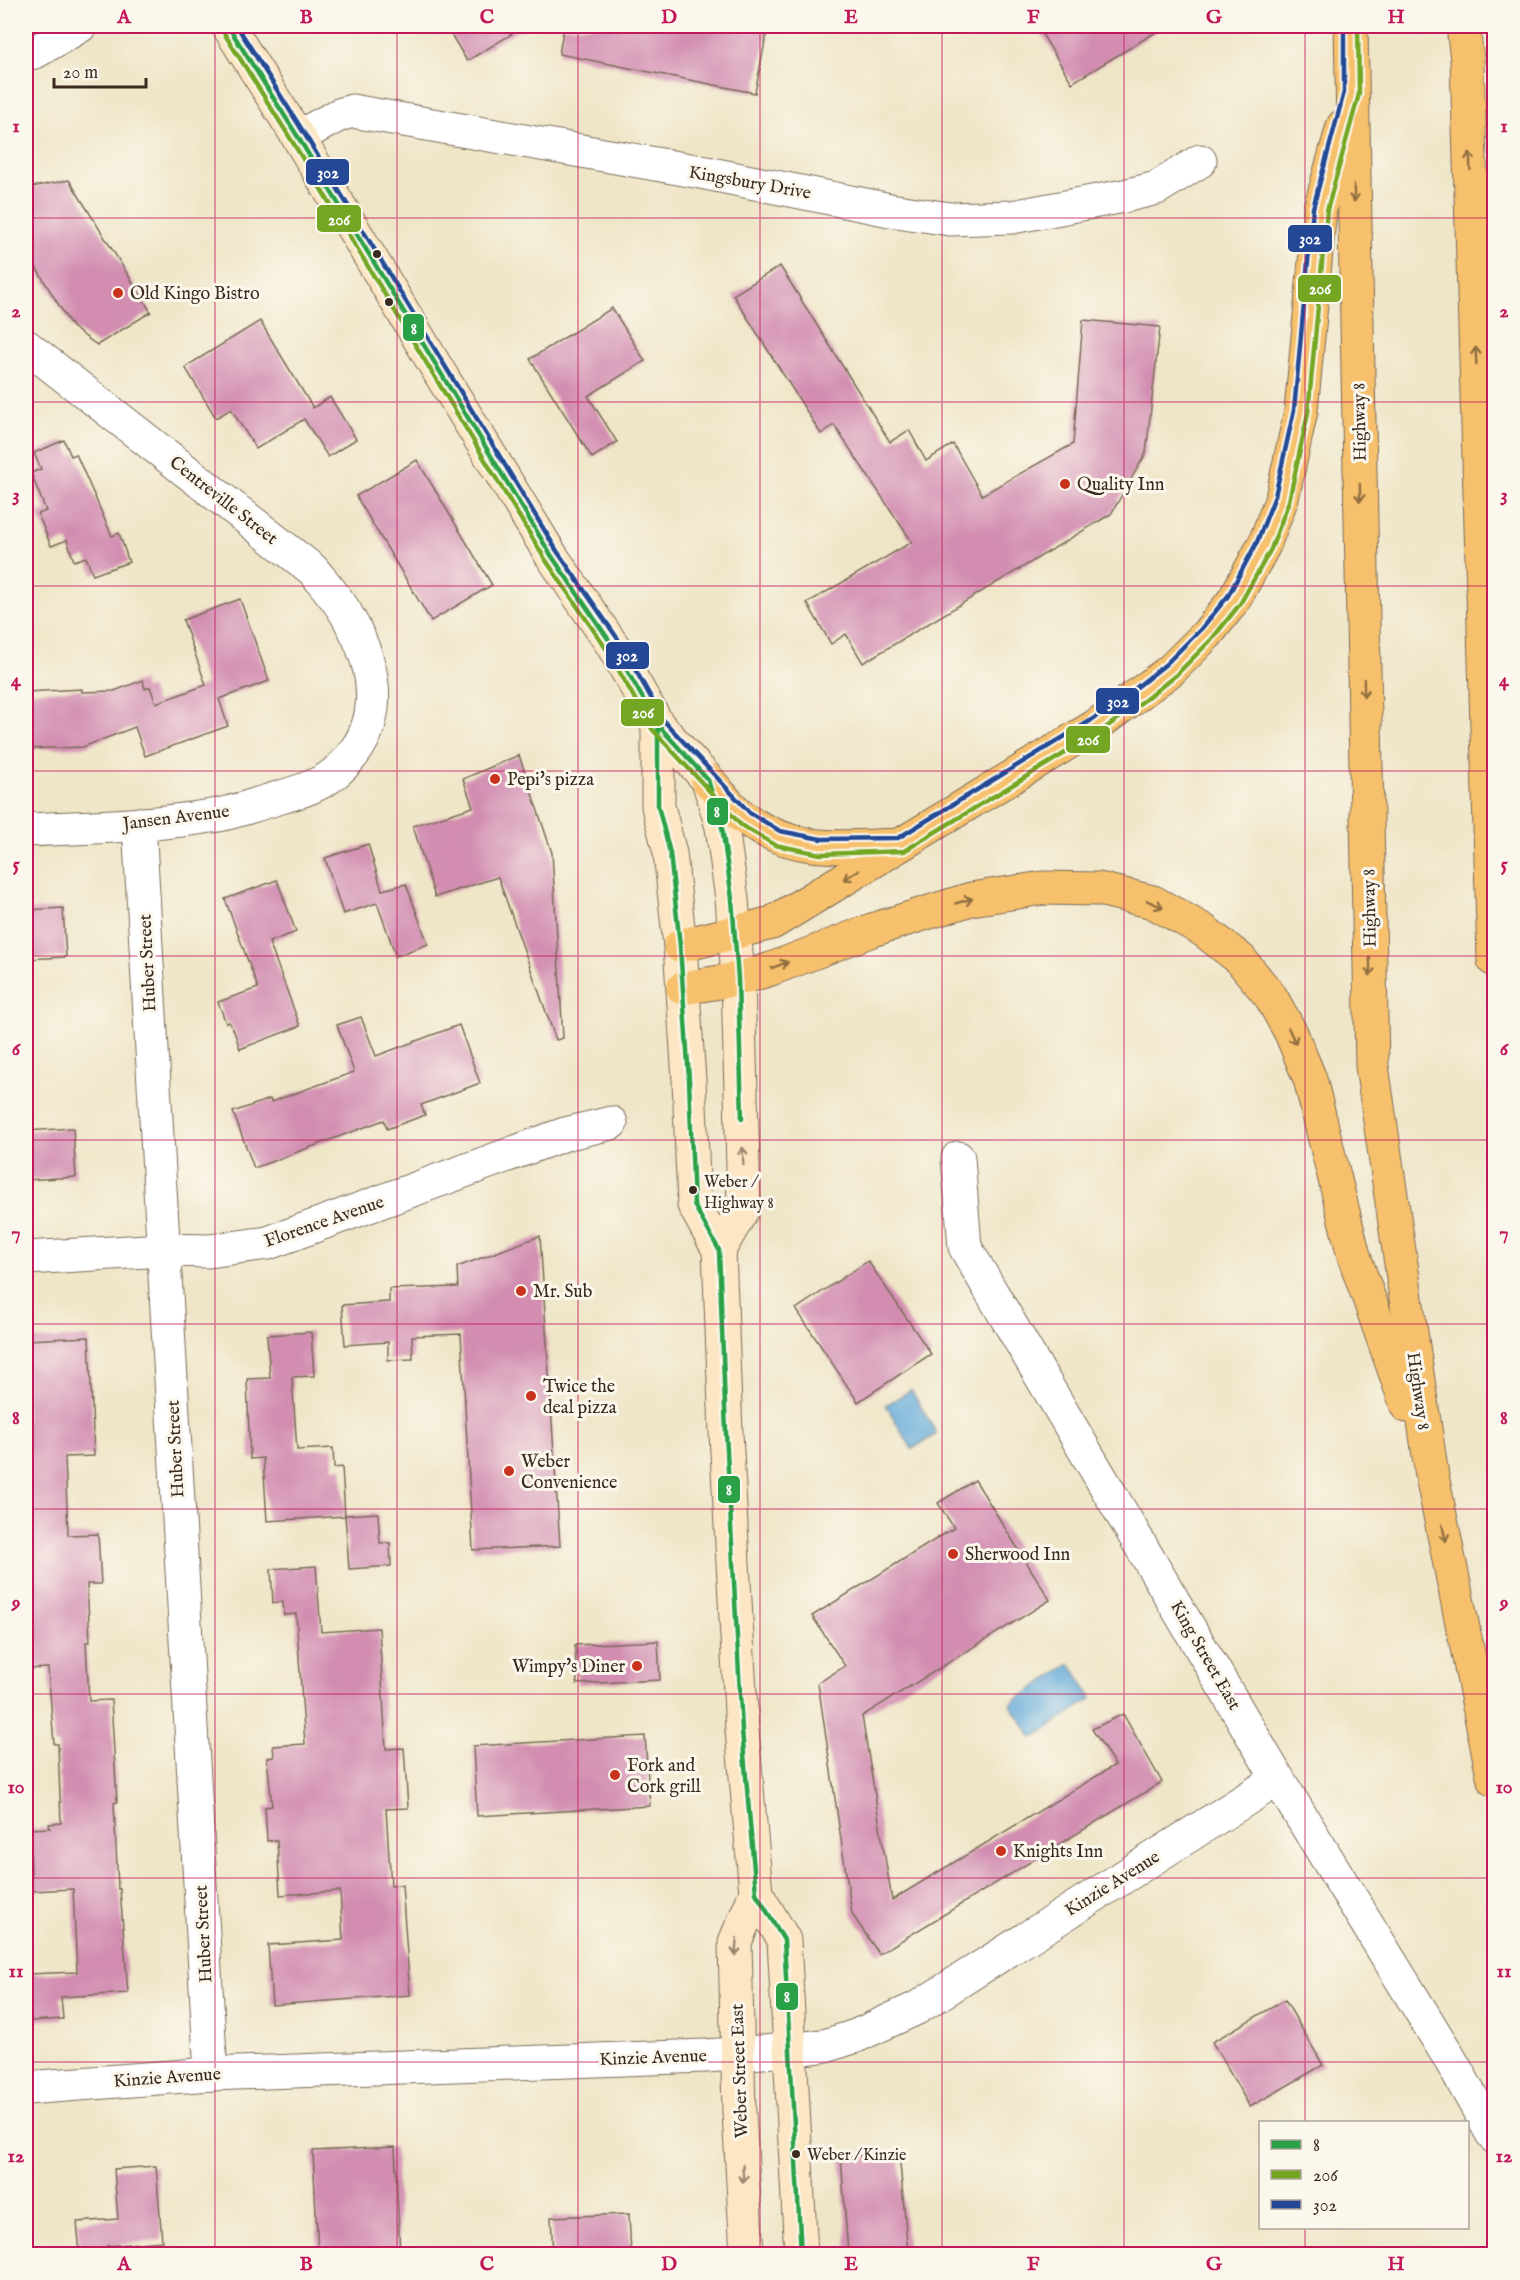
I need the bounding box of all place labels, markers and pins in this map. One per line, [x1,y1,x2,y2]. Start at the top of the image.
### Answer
unlabelled marker [371,248,383,260]
place label: Old Kingo Bistro [130,283,260,306]
marker: Old Kingo Bistro [111,286,125,300]
unlabelled marker [383,296,395,308]
place label: Quality Inn [1077,474,1165,497]
marker: Quality Inn [1058,477,1072,491]
place label: Pepi's pizza [507,769,594,792]
marker: Pepi's pizza [488,772,502,786]
place label: Weber / Highway 8 [704,1173,774,1214]
marker: Weber / Highway 8 [687,1184,699,1196]
place label: Mr. Sub [533,1281,593,1304]
marker: Mr. Sub [514,1284,528,1298]
place label: Twice the deal pizza [543,1376,617,1420]
marker: Twice the deal pizza [524,1389,538,1403]
place label: Weber Convenience [521,1451,617,1495]
marker: Weber Convenience [502,1464,516,1478]
place label: Sherwood Inn [965,1544,1071,1567]
marker: Sherwood Inn [946,1547,960,1561]
place label: Wimpy's Diner [512,1656,625,1679]
marker: Wimpy's Diner [630,1659,644,1673]
place label: Fork and Cork grill [627,1755,701,1799]
marker: Fork and Cork grill [608,1768,622,1782]
place label: Knights Inn [1013,1841,1103,1864]
marker: Knights Inn [994,1844,1008,1858]
place label: Weber / Kinzie [807,2146,906,2166]
marker: Weber / Kinzie [790,2148,802,2160]

